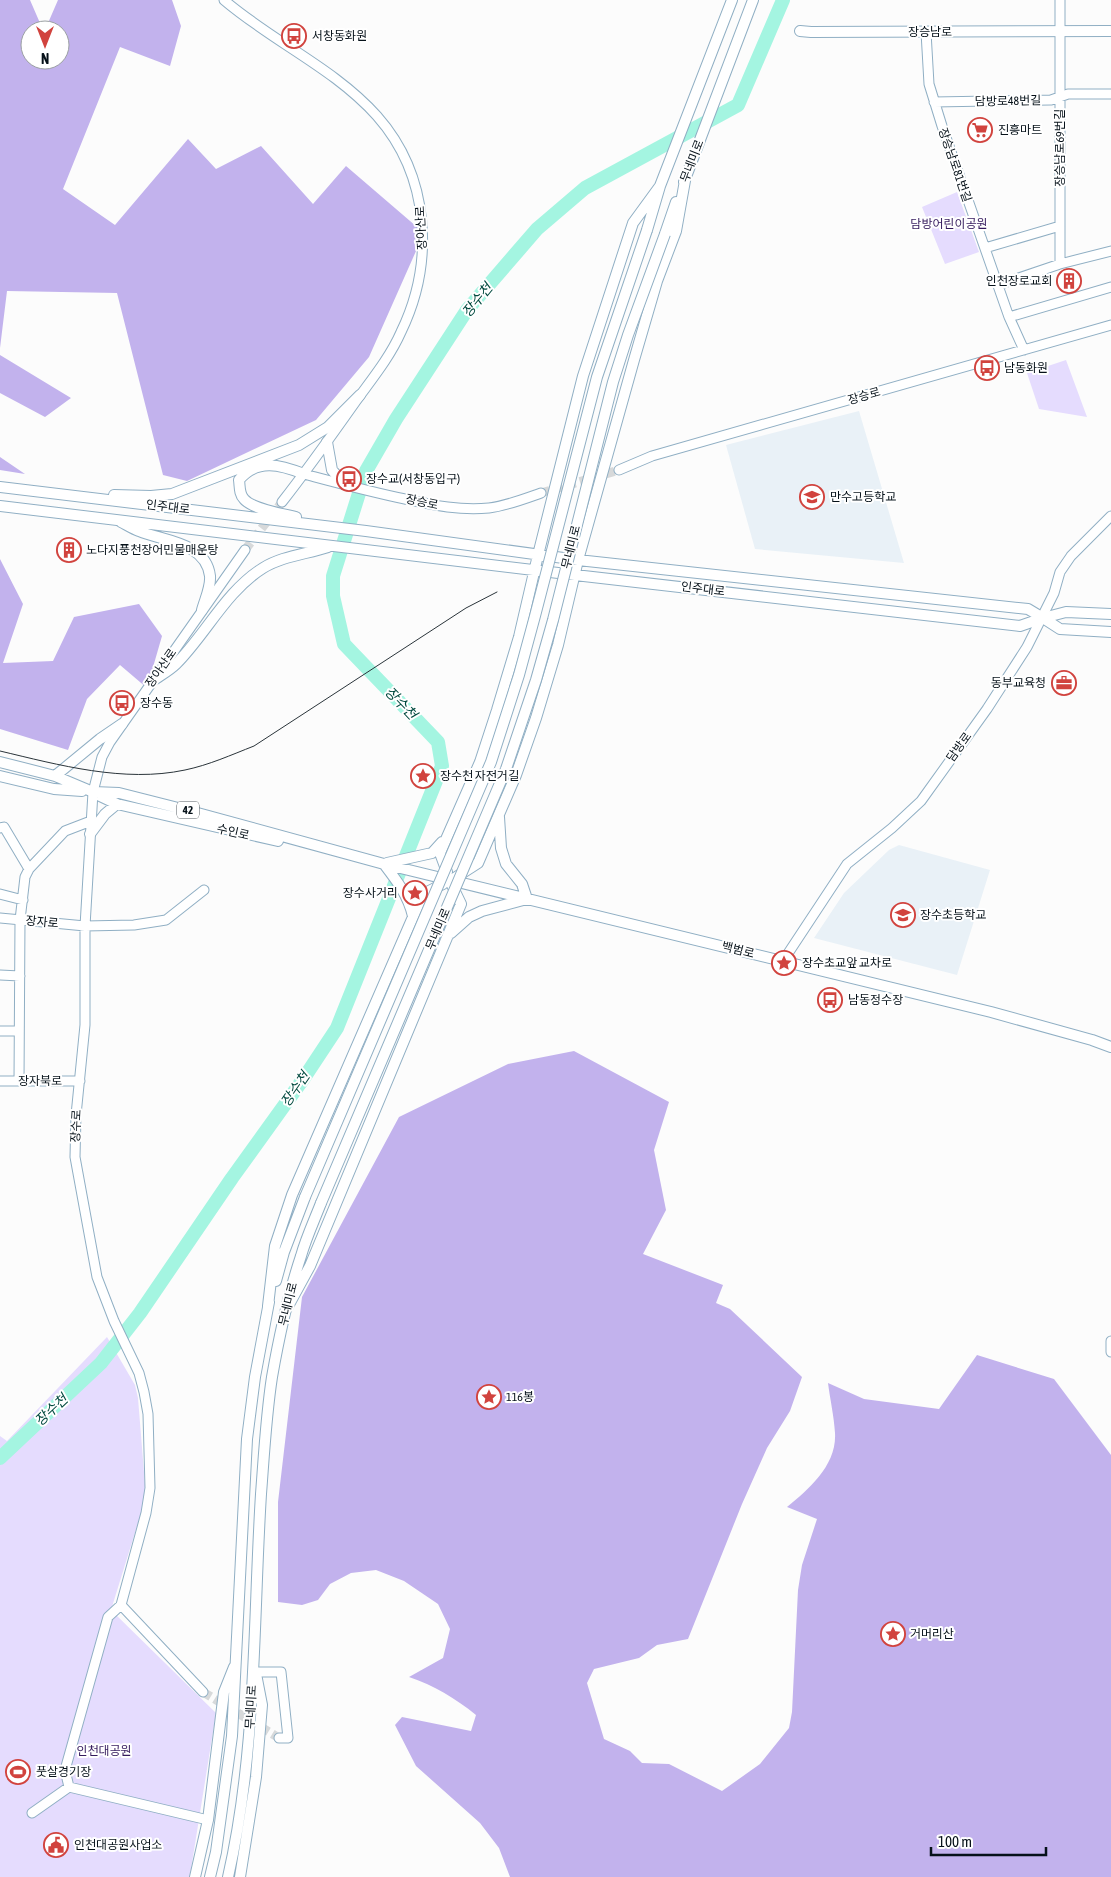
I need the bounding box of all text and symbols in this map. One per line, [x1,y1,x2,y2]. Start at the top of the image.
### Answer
north arrow [20,20,70,70]
bus stop icon: 서창동화원 [281,23,307,49]
street label: 장승남로 [908,25,952,39]
place label: 서창동화원 [312,29,367,43]
text: N [41,50,49,66]
street label: 담방로48번길 [975,93,1041,109]
street label: 장승남로69번길 [1053,109,1067,187]
supermarket icon: 진흥마트 [967,117,993,143]
place label: 진흥마트 [998,123,1042,137]
street label: 장승남로81번길 [936,126,974,204]
street label: 무네미로 [678,138,706,184]
street label: 장아산로 [413,206,429,250]
park label: 담방어린이공원 [910,217,988,231]
building icon: 인천장로교회 [1056,268,1082,294]
place label: 인천장로교회 [986,274,1052,288]
water label: 장수천 [459,279,496,320]
bus stop icon: 남동화원 [974,355,1000,381]
place label: 남동화원 [1004,361,1048,375]
street label: 장승로 [846,385,882,407]
bus stop icon: 장수교(서창동입구) [336,466,362,492]
place label: 장수교(서창동입구) [366,472,460,486]
school or university icon: 만수고등학교 [799,484,825,510]
place label: 만수고등학교 [830,490,896,504]
street label: 장승로 [404,492,440,512]
street label: 인주대로 [145,497,191,517]
street label: 무네미로 [559,524,583,570]
building icon: 노다지풍천장어민물매운탕 [56,537,82,563]
place label: 노다지풍천장어민물매운탕 [86,543,218,557]
street label: 인주대로 [680,579,726,599]
street label: 장아산로 [143,646,179,690]
office icon: 동부교육청 [1051,670,1077,696]
place label: 동부교육청 [991,676,1046,690]
water label: 장수천 [382,684,421,723]
bus stop icon: 장수동 [109,690,135,716]
place label: 장수동 [140,696,173,710]
street label: 담방로 [944,729,974,765]
place icon: 장수천 자전거길 [410,763,436,789]
place label: 장수천 자전거길 [440,769,519,783]
road number: 42 [177,802,199,818]
street label: 수인로 [215,821,251,843]
place icon: 장수사거리 [402,880,428,906]
place label: 장수사거리 [343,886,398,900]
school or university icon: 장수초등학교 [890,902,916,928]
street label: 무네미로 [423,906,453,952]
place label: 장수초등학교 [920,908,986,922]
street label: 장자로 [25,914,59,930]
street label: 백범로 [720,939,756,961]
place icon: 장수초교앞 교차로 [771,950,797,976]
place label: 장수초교앞 교차로 [802,956,892,970]
bus stop icon: 남동정수장 [817,987,843,1013]
place label: 남동정수장 [848,993,903,1007]
water label: 장수천 [277,1068,313,1109]
street label: 장자북로 [18,1074,62,1088]
street label: 장수로 [68,1109,84,1143]
street label: 무네미로 [276,1281,300,1327]
place icon: 116봉 [476,1384,502,1410]
water label: 장수천 [31,1390,71,1429]
place label: 116봉 [506,1390,534,1404]
place icon: 거머리산 [880,1621,906,1647]
place label: 거머리산 [910,1627,954,1641]
street label: 무네미로 [243,1685,259,1729]
park label: 인천대공원 [76,1744,132,1758]
sports icon: 풋살경기장 [5,1759,31,1785]
place label: 풋살경기장 [36,1765,91,1779]
scale bar [931,1824,1046,1856]
public building icon: 인천대공원사업소 [43,1832,69,1858]
text: 100 m [938,1833,972,1850]
place label: 인천대공원사업소 [74,1838,162,1852]

